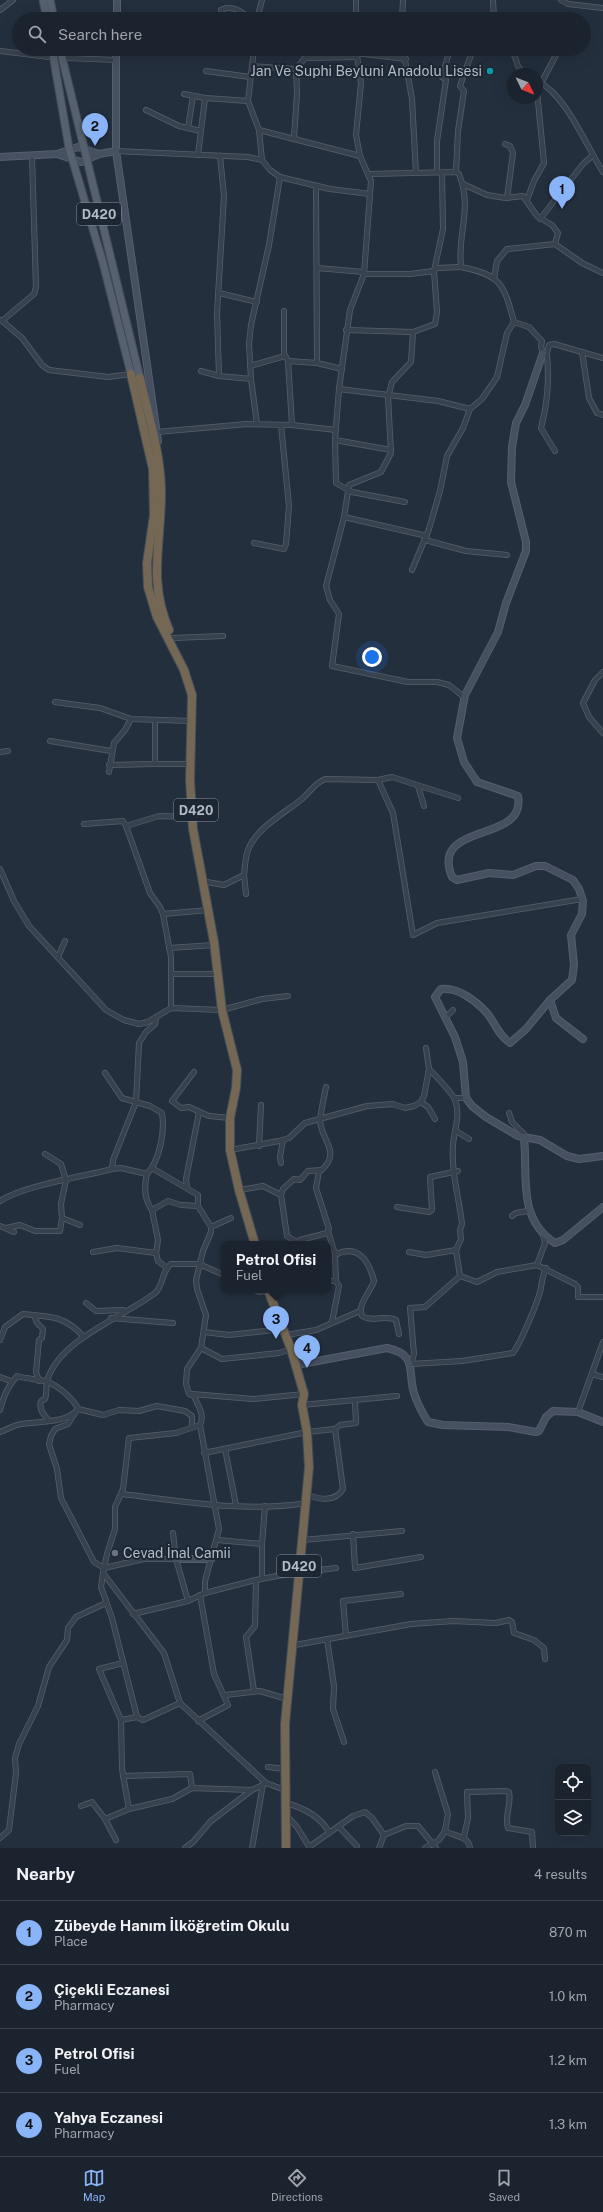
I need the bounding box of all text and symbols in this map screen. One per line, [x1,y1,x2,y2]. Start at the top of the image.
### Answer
search box [12,12,591,56]
icon: search [26,23,48,45]
text: Search here [58,26,142,43]
place label: Jan Ve Suphi Beyluni Anadolu Lisesi [250,63,482,79]
marker: Jan Ve Suphi Beyluni Anadolu Lisesi [485,66,495,76]
north arrow [507,68,543,104]
pin: 2 [82,113,108,146]
pin: 1 [549,176,575,209]
road number: D420 [77,203,121,225]
your location [362,647,382,667]
road number: D420 [174,799,218,821]
popup [221,1241,331,1293]
text: Petrol Ofisi [236,1251,316,1268]
text: Fuel [236,1268,262,1283]
pin: 3 [263,1306,289,1339]
pin: 4 [294,1335,320,1368]
place label: Cevad İnal Camii [123,1543,231,1561]
marker: Cevad İnal Camii [110,1548,120,1558]
road number: D420 [277,1555,321,1577]
map controls [555,1764,591,1836]
button: locate [555,1764,591,1800]
button: layers [555,1800,591,1836]
text: Nearby [16,1864,75,1884]
text: 4 results [534,1867,587,1882]
text: Zübeyde Hanım İlköğretim Okulu [54,1917,289,1934]
text: 1 [26,1925,32,1940]
text: 870 m [549,1925,587,1940]
text: Place [54,1934,88,1949]
text: Çiçekli Eczanesi [54,1981,170,1998]
text: 2 [25,1989,33,2004]
text: 1.0 km [549,1989,587,2004]
text: Pharmacy [54,1998,114,2013]
text: Petrol Ofisi [54,2045,134,2062]
text: 3 [25,2053,33,2068]
text: 1.2 km [549,2053,587,2068]
text: Fuel [54,2062,80,2077]
text: Yahya Eczanesi [54,2109,163,2126]
text: 4 [25,2117,33,2132]
text: 1.3 km [549,2117,587,2132]
text: Pharmacy [54,2126,114,2141]
tab: Map [83,2167,105,2203]
tab: Directions [271,2167,323,2203]
tab: Saved [489,2167,520,2203]

